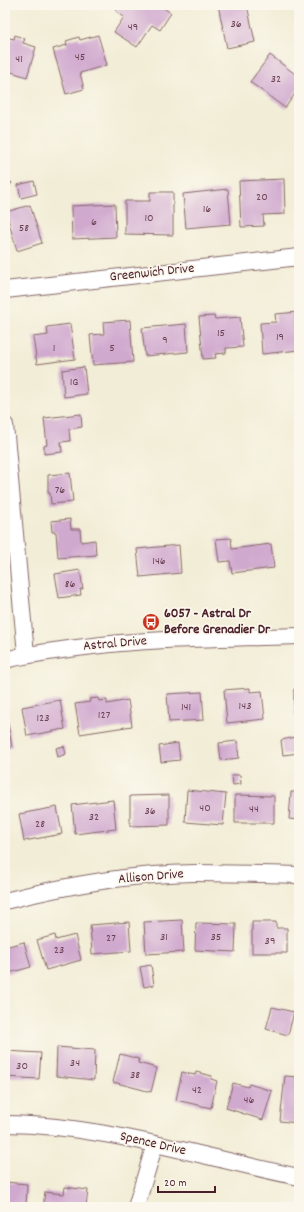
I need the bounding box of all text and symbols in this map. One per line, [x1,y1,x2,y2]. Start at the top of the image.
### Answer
house number: 36 [230,16,242,33]
house number: 49 [128,19,138,36]
house number: 45 [75,49,85,66]
house number: 41 [15,51,23,68]
house number: 32 [271,71,281,88]
house number: 20 [256,189,268,206]
house number: 16 [203,201,211,218]
house number: 10 [144,210,154,227]
house number: 6 [91,214,97,231]
house number: 58 [19,220,29,237]
street label: Greenwich Drive [109,259,195,287]
house number: 15 [217,325,225,342]
house number: 19 [276,329,284,346]
house number: 9 [162,332,168,349]
house number: 1 [53,340,55,357]
house number: 5 [109,340,115,357]
house number: 1G [70,374,78,391]
house number: 76 [55,482,65,499]
house number: 146 [152,553,166,570]
house number: 86 [65,576,75,593]
place label: 6057 - Astral Dr Before Grenadier Dr [164,604,271,640]
bus stop icon: 6057 - Astral Dr Before Grenadier Dr [141,612,161,632]
street label: Astral Drive [82,631,148,657]
house number: 143 [239,698,251,715]
house number: 141 [181,699,191,716]
house number: 127 [98,707,111,724]
house number: 123 [36,710,50,727]
house number: 40 [199,800,211,817]
house number: 44 [249,801,259,818]
house number: 36 [144,803,156,820]
house number: 32 [89,809,99,826]
house number: 28 [35,816,45,833]
street label: Allison Drive [117,864,185,890]
house number: 31 [160,929,168,946]
house number: 35 [211,929,221,946]
house number: 27 [106,930,116,947]
house number: 39 [265,933,275,950]
house number: 23 [54,942,64,959]
house number: 34 [70,1055,80,1072]
house number: 30 [16,1058,28,1075]
house number: 38 [130,1067,140,1084]
house number: 42 [192,1082,202,1099]
house number: 46 [244,1092,255,1109]
street label: Spence Drive [118,1127,188,1161]
scale bar [158,1168,215,1194]
text: 20 m [164,1175,187,1192]

